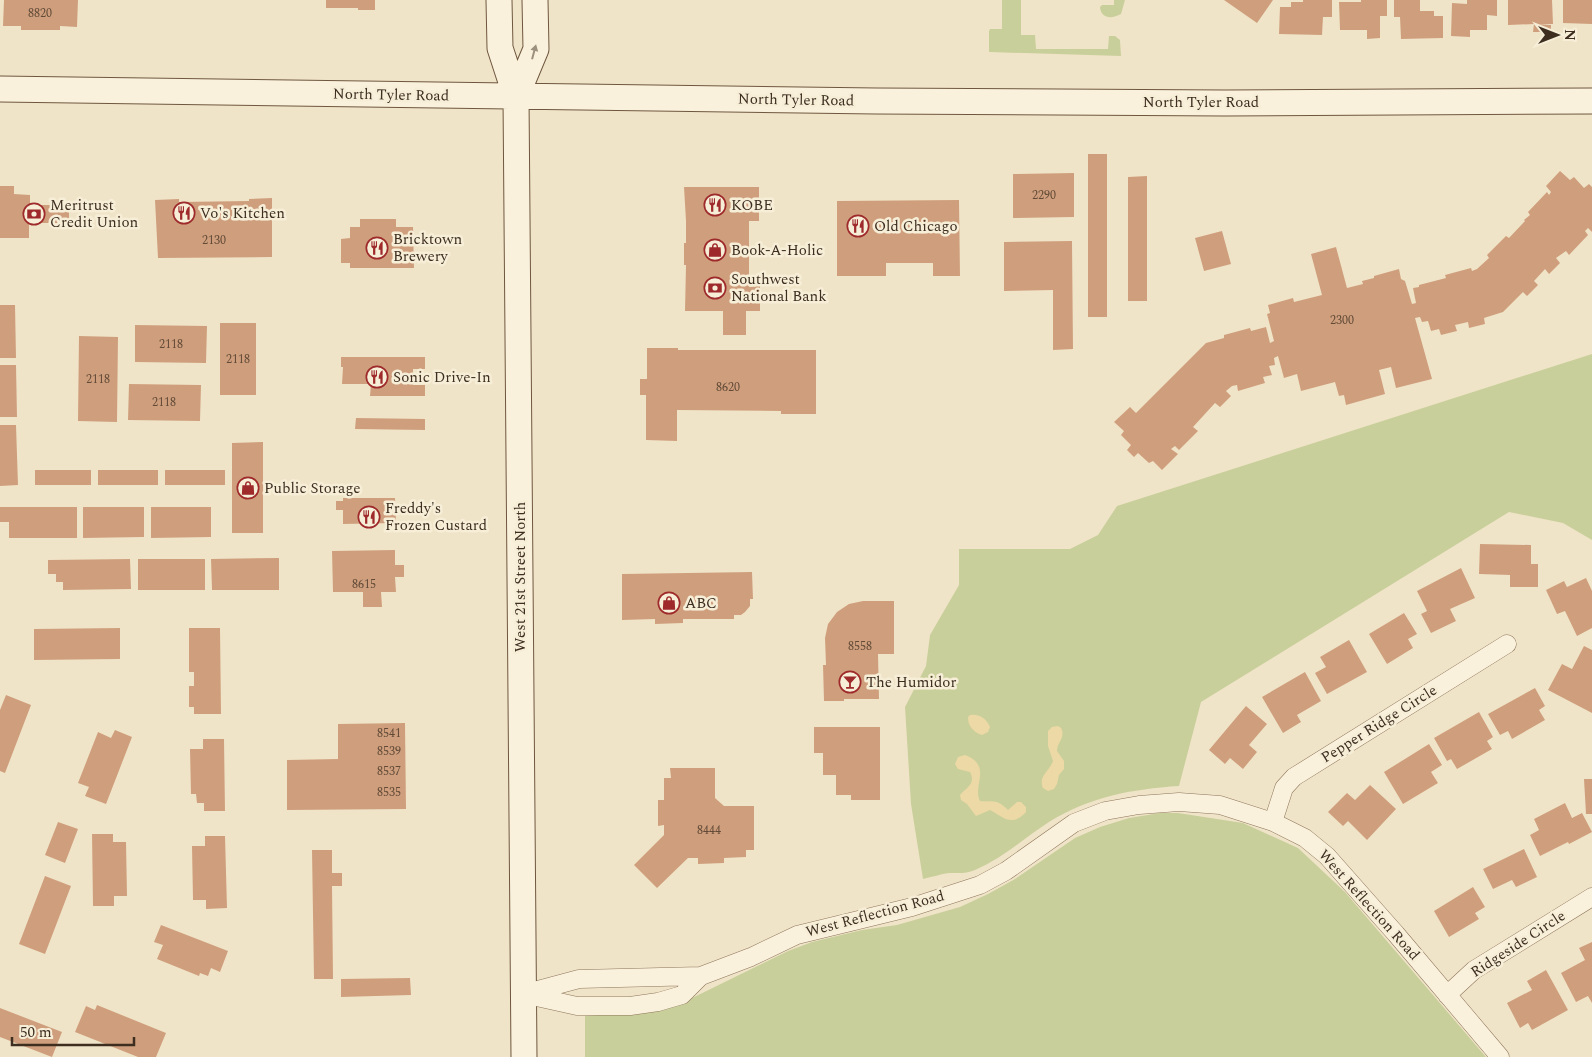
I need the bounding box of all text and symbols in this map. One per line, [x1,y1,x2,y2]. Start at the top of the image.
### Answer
house number: 8820 [28,4,52,23]
north arrow [1532,10,1582,60]
text: N [1559,29,1580,41]
one-way arrow [530,44,538,59]
street label: North Tyler Road [333,82,449,108]
street label: North Tyler Road [738,87,854,113]
street label: North Tyler Road [1143,91,1259,114]
house number: 2290 [1032,186,1056,205]
restaurant icon: KOBE [703,193,727,217]
place label: Meritrust Credit Union [50,194,139,234]
place label: KOBE [731,194,773,217]
restaurant icon: Vo's Kitchen [172,201,196,225]
bank icon: Meritrust Credit Union [22,202,46,226]
place label: Vo's Kitchen [200,202,285,225]
restaurant icon: Old Chicago [846,214,870,238]
place label: Old Chicago [874,215,957,238]
place label: Bricktown Brewery [393,228,462,268]
house number: 2130 [202,231,226,250]
restaurant icon: Bricktown Brewery [365,236,389,260]
shop icon: Book-A-Holic [703,238,727,262]
place label: Book-A-Holic [731,239,823,262]
place label: Southwest National Bank [731,268,827,308]
bank icon: Southwest National Bank [703,276,727,300]
house number: 2300 [1330,311,1354,330]
house number: 2118 [159,335,183,354]
house number: 2118 [226,350,250,369]
restaurant icon: Sonic Drive-In [365,365,389,389]
place label: Sonic Drive-In [393,366,491,389]
house number: 2118 [86,370,110,389]
house number: 8620 [716,378,740,397]
house number: 2118 [152,393,176,412]
shop icon: Public Storage [236,476,260,500]
place label: Public Storage [264,477,361,500]
place label: Freddy's Frozen Custard [385,497,487,537]
street label: West 21st Street North [509,501,532,652]
restaurant icon: Freddy's Frozen Custard [357,505,381,529]
house number: 8615 [352,575,376,594]
shop icon: ABC [657,591,681,615]
place label: ABC [685,592,717,615]
house number: 8558 [848,637,872,656]
bar icon: The Humidor [838,670,862,694]
place label: The Humidor [866,671,956,694]
street label: Pepper Ridge Circle [1316,679,1442,769]
house number: 8541 [377,724,401,743]
house number: 8539 [377,742,401,761]
house number: 8537 [377,762,401,781]
house number: 8535 [377,783,401,802]
house number: 8444 [697,821,721,840]
street label: West Reflection Road [1313,844,1425,966]
street label: West Reflection Road [803,884,947,944]
street label: Ridgeside Circle [1466,905,1570,983]
scale bar [12,1014,135,1046]
text: 50 m [20,1021,52,1044]

